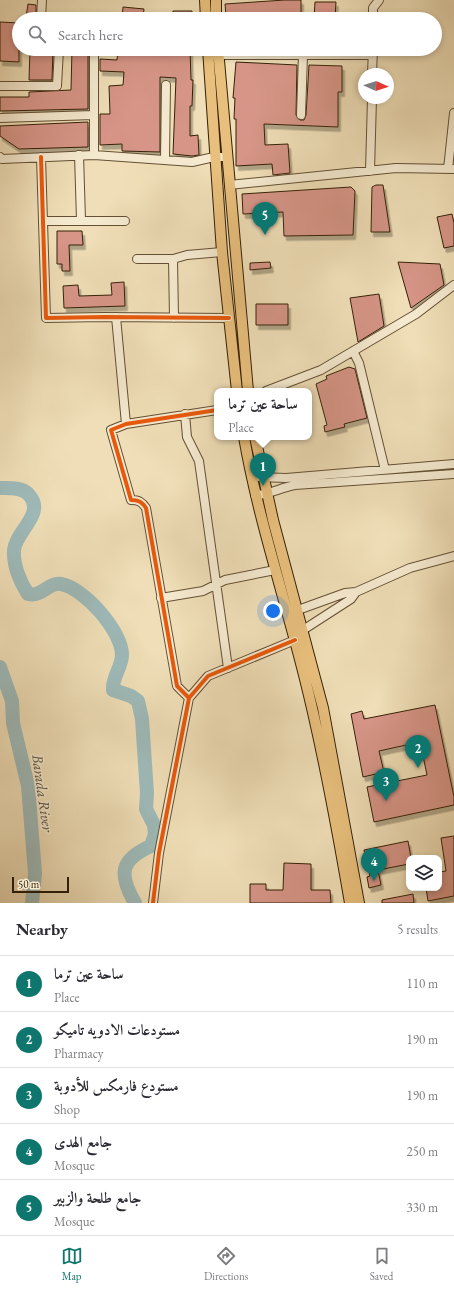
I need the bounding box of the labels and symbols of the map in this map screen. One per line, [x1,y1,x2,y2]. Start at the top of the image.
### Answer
north arrow [358,68,394,104]
pin: 5 [252,202,278,235]
pin: 1 [250,453,276,486]
your location [263,601,283,621]
pin: 2 [405,735,431,768]
water label: Barada River [28,752,58,834]
pin: 3 [373,768,399,801]
pin: 4 [361,848,387,881]
scale bar [12,875,69,894]

